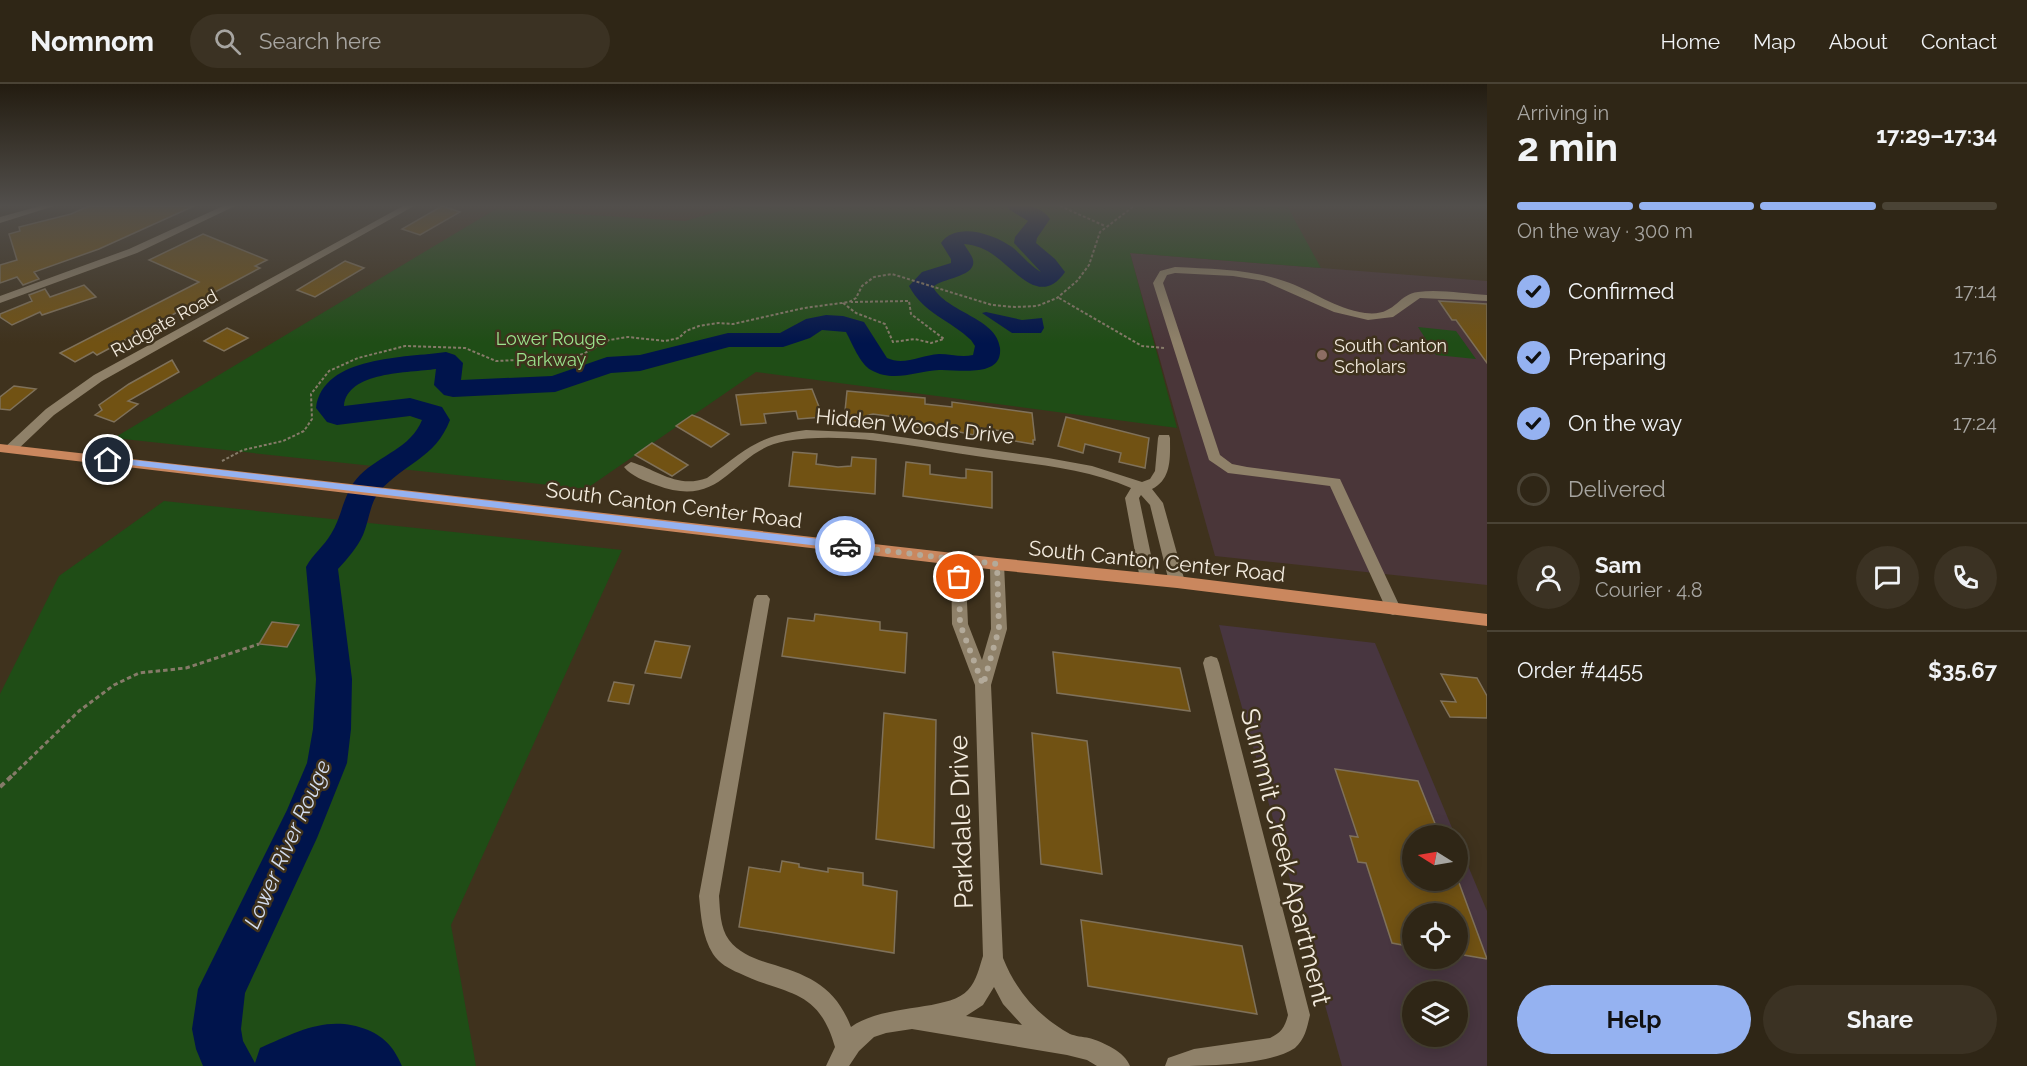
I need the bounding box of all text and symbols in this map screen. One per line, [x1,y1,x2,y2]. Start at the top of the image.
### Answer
search box [190,14,610,68]
text: Nomnom [30,25,154,58]
icon: search [211,25,244,58]
text: Search here [259,28,381,54]
text: Home [1661,29,1720,54]
text: Map [1753,29,1796,54]
text: About [1829,29,1888,54]
text: Contact [1921,29,1997,54]
text: Arriving in [1517,101,1609,125]
text: 17:29–17:34 [1876,122,1997,148]
text: 2 min [1517,124,1618,170]
text: On the way · 300 m [1517,219,1693,243]
icon: check [1517,275,1550,308]
text: Confirmed [1568,278,1675,304]
text: 17:14 [1955,279,1997,303]
street label: Rudgate Road [107,285,221,361]
park label: Lower Rouge Parkway [496,328,607,370]
place label: South Canton Scholars [1334,335,1447,377]
icon: check [1517,341,1550,374]
text: Preparing [1568,344,1666,370]
text: 17:16 [1953,345,1997,369]
marker: South Canton Scholars [1315,348,1329,362]
street label: Hidden Woods Drive [814,403,1016,449]
icon: check [1517,407,1550,440]
text: On the way [1568,410,1682,436]
text: 17:24 [1953,411,1997,435]
pin [82,434,133,485]
icon: home [91,443,124,476]
text: Delivered [1568,476,1666,502]
street label: South Canton Center Road [544,477,804,533]
courier [815,516,875,576]
icon: car [829,530,862,563]
street label: South Canton Center Road [1027,535,1287,587]
button: person [1517,546,1580,609]
button: chat [1856,546,1919,609]
button: phone [1934,546,1997,609]
pin [933,551,984,602]
text: Sam [1595,552,1642,578]
icon: bag [942,560,975,593]
text: Courier · 4.8 [1595,578,1703,602]
text: Order #4455 [1517,657,1643,683]
text: $35.67 [1928,657,1997,683]
street label: Summit Creek Apartment [1235,705,1338,1009]
street label: Parkdale Drive [943,735,979,909]
water label: Lower River Rouge [238,756,336,932]
north arrow [1402,825,1468,891]
map controls [1402,825,1468,1047]
button: locate [1402,903,1468,969]
button: layers [1402,981,1468,1047]
button: Help [1517,985,1751,1054]
button: Share [1763,985,1997,1054]

